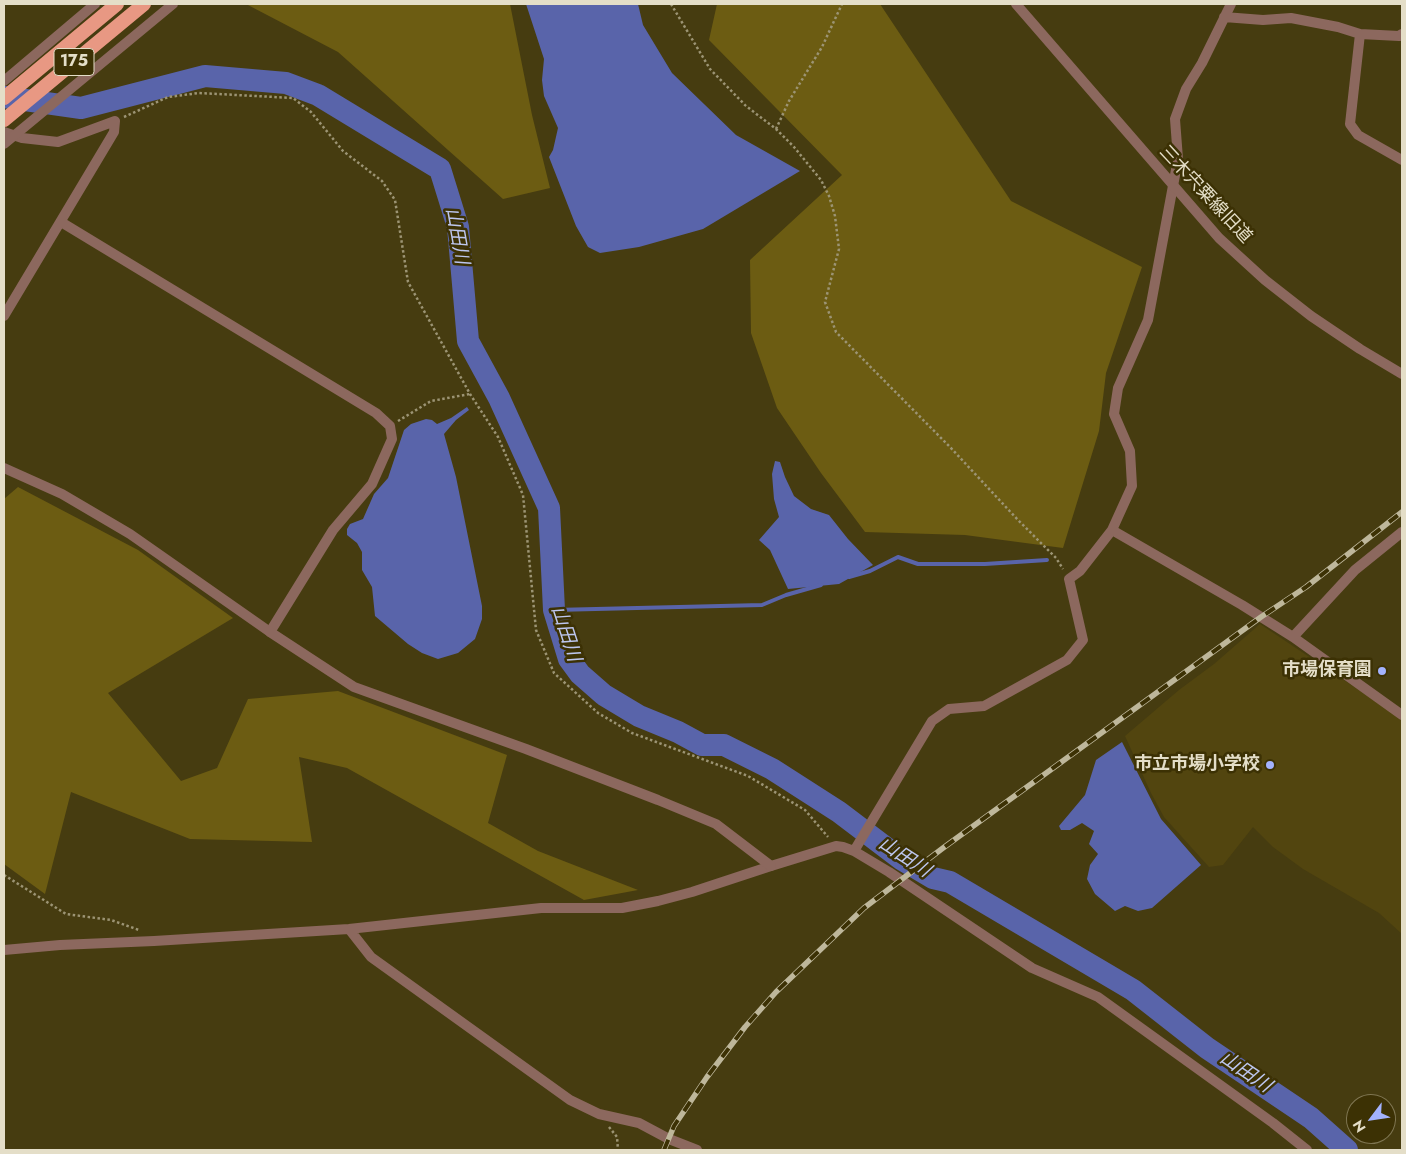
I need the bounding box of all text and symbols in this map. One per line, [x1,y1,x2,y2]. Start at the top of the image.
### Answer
road number: 175 [54,48,94,76]
street label: 三木宍粟線旧道 [1154,142,1256,248]
water label: 山田川 [440,206,472,266]
water label: 山田川 [545,603,585,665]
place label: 市場保育園 [1282,660,1372,682]
marker: 市場保育園 [1376,665,1388,677]
place label: 市立市場小学校 [1134,754,1260,776]
marker: 市立市場小学校 [1264,759,1276,771]
water label: 山田川 [874,833,934,883]
water label: 山田川 [1215,1048,1275,1098]
north arrow [1346,1094,1396,1144]
text: N [1348,1116,1370,1136]

